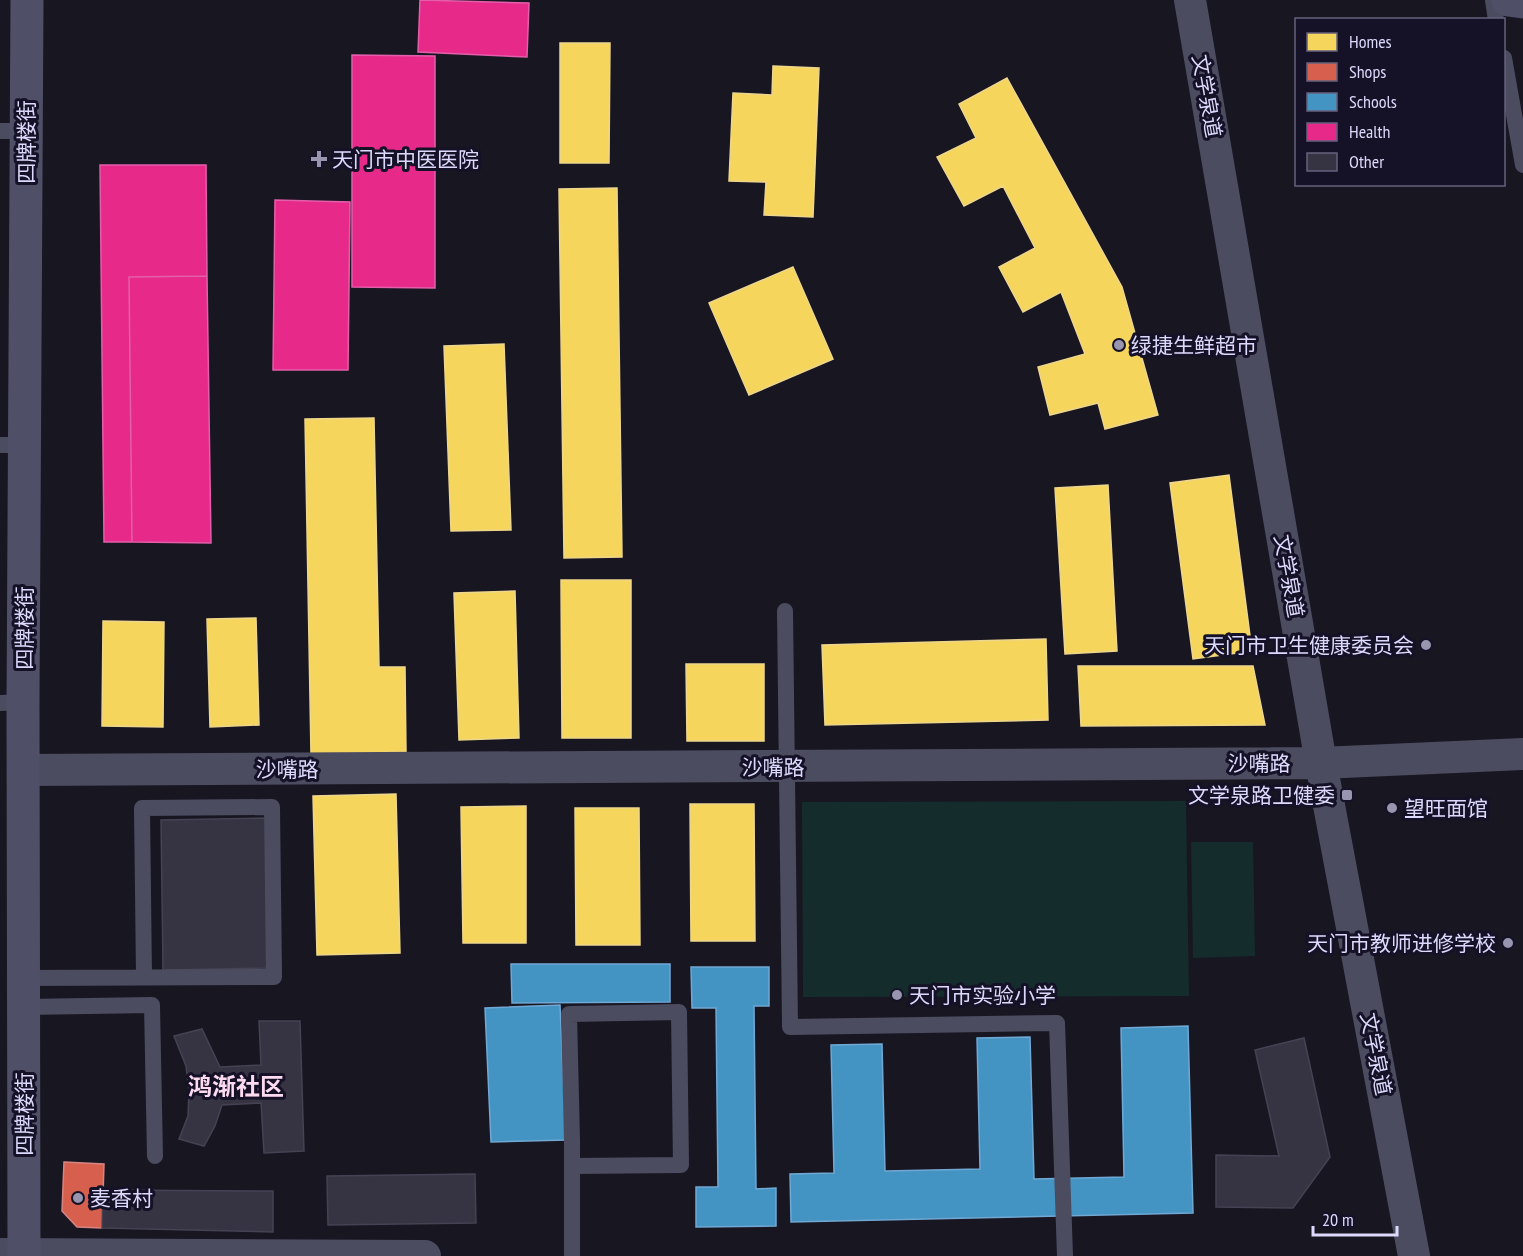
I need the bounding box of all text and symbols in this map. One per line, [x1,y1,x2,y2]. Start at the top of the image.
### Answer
legend [1295,18,1505,186]
text: Homes [1349,30,1392,53]
street label: 文学泉道 [1186,52,1228,140]
text: Shops [1349,60,1386,83]
text: Schools [1349,90,1397,113]
street label: 四牌楼街 [13,100,40,184]
text: Health [1349,120,1390,143]
place label: 天门市中医医院 [332,146,479,173]
marker: 天门市中医医院 [310,150,328,168]
text: Other [1349,150,1384,173]
place label: 绿捷生鲜超市 [1131,332,1257,359]
marker: 绿捷生鲜超市 [1112,338,1126,352]
street label: 文学泉道 [1268,532,1310,620]
street label: 四牌楼街 [11,586,38,670]
place label: 天门市卫生健康委员会 [1204,632,1414,659]
marker: 天门市卫生健康委员会 [1419,638,1433,652]
street label: 沙嘴路 [1228,750,1291,777]
street label: 沙嘴路 [742,754,805,781]
street label: 沙嘴路 [256,756,319,783]
place label: 文学泉路卫健委 [1188,782,1335,809]
marker: 文学泉路卫健委 [1340,788,1354,802]
place label: 望旺面馆 [1404,795,1488,822]
marker: 望旺面馆 [1385,801,1399,815]
place label: 天门市教师进修学校 [1307,930,1496,957]
marker: 天门市教师进修学校 [1501,936,1515,950]
place label: 天门市实验小学 [909,982,1056,1009]
marker: 天门市实验小学 [890,988,904,1002]
street label: 文学泉道 [1355,1010,1397,1098]
district label: 鸿渐社区 [188,1071,284,1102]
street label: 四牌楼街 [11,1072,38,1156]
place label: 麦香村 [90,1185,153,1212]
marker: 麦香村 [71,1191,85,1205]
scale bar [1313,1199,1397,1237]
text: 20 m [1322,1208,1354,1231]

